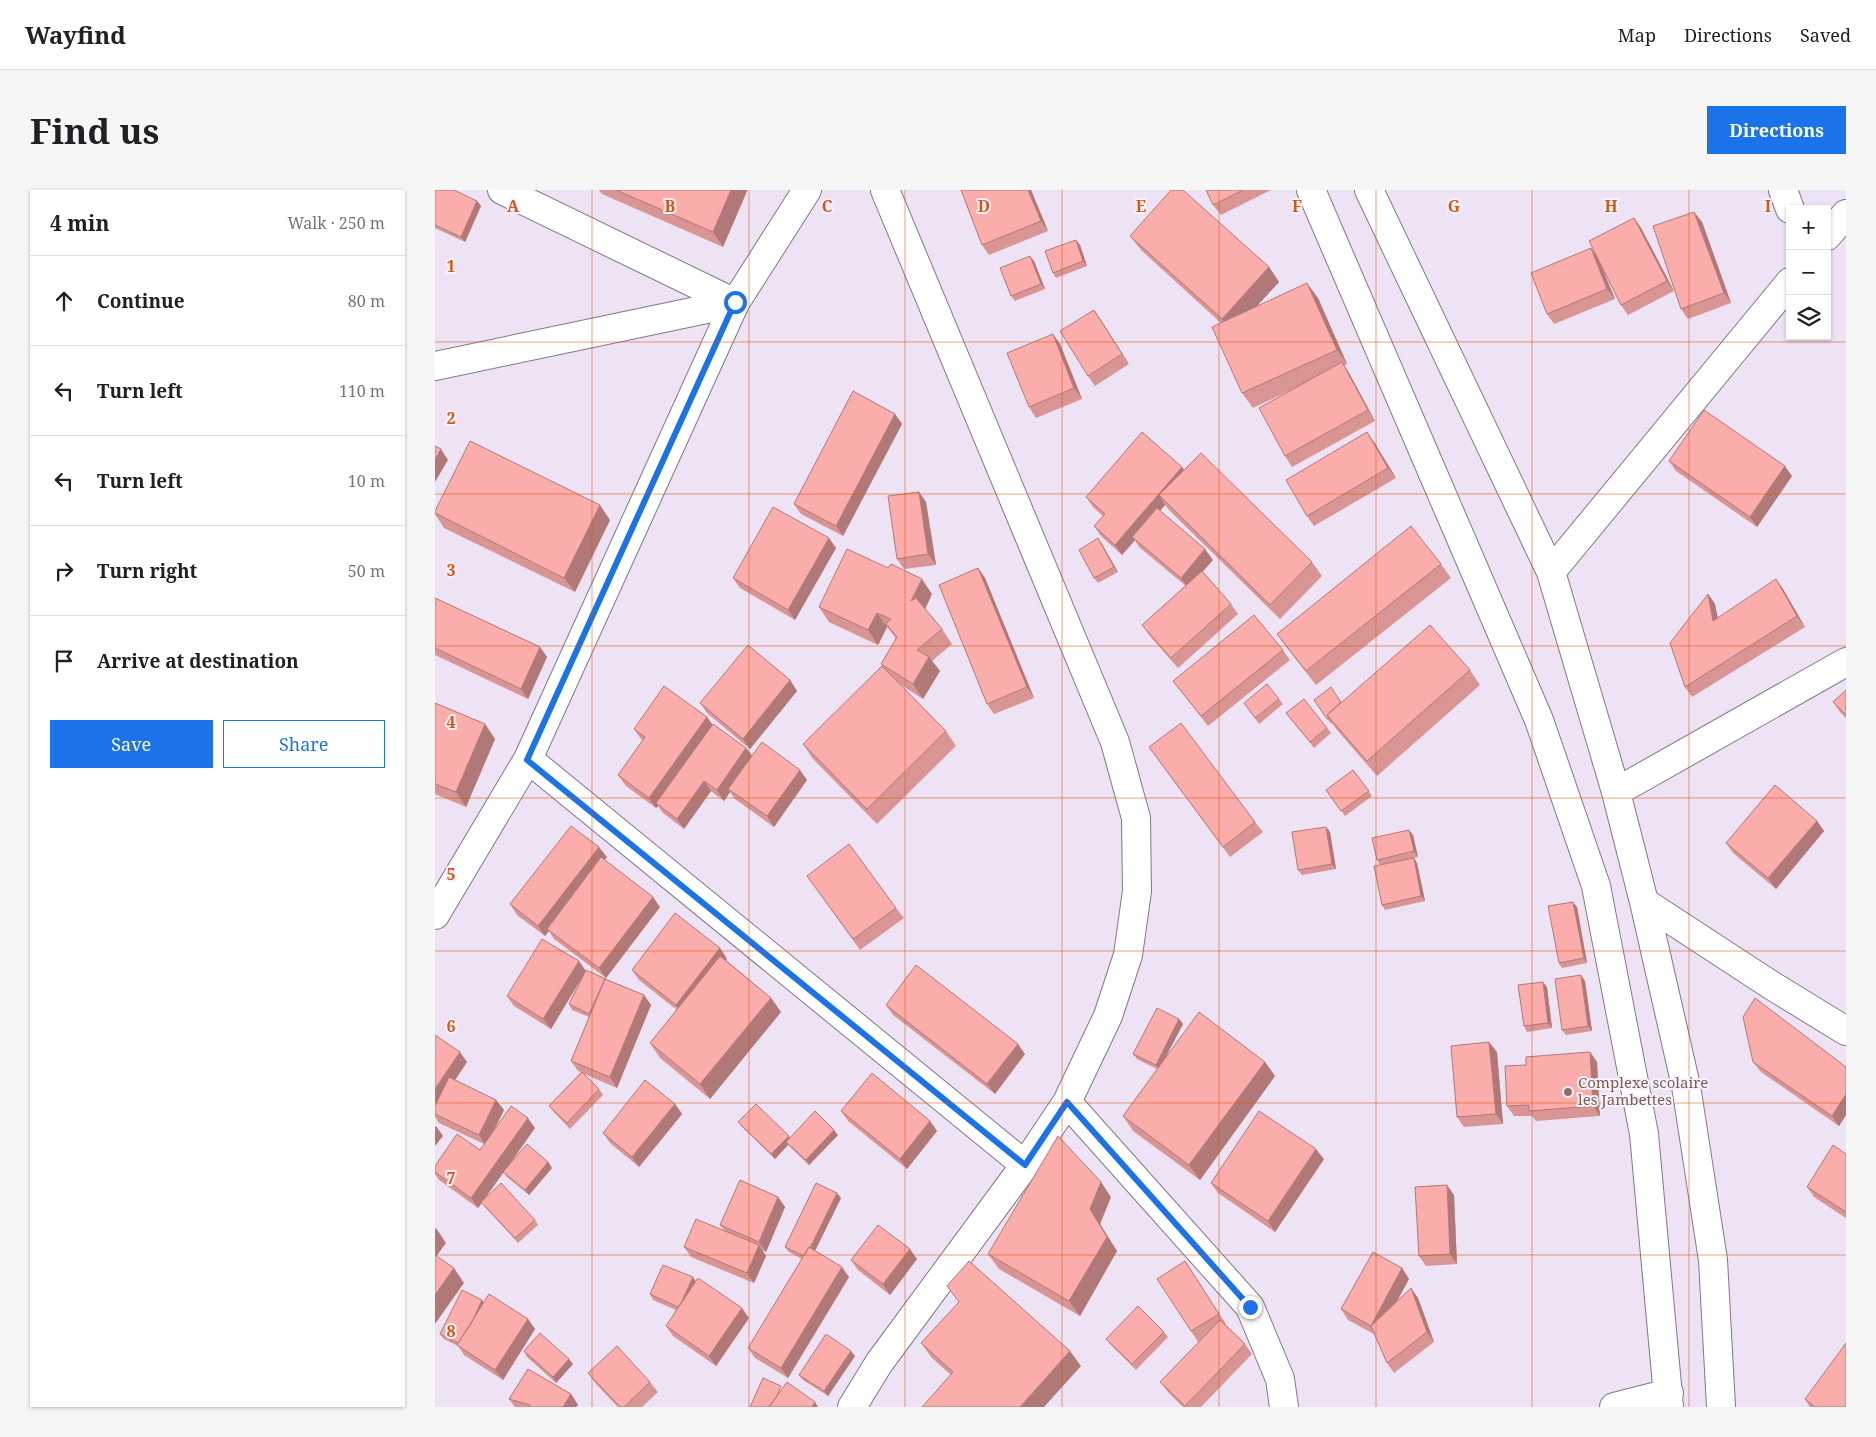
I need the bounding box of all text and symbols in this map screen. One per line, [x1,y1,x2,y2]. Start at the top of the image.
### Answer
text: Wayfind [25,18,126,51]
text: Map [1618,23,1656,47]
text: Directions [1684,23,1772,47]
text: Saved [1800,23,1851,47]
button: Directions [1707,106,1846,154]
text: Find us [30,107,159,154]
text: A [507,195,520,217]
text: B [665,195,676,217]
text: C [822,195,833,217]
text: D [978,195,990,217]
text: E [1136,195,1146,217]
text: F [1292,195,1302,217]
text: G [1448,195,1460,217]
text: H [1604,195,1618,217]
text: I [1765,195,1771,217]
map controls [1786,205,1831,340]
button: + [1786,205,1831,250]
text: 4 min [50,209,109,237]
text: Walk · 250 m [288,212,385,234]
button: − [1786,250,1831,295]
text: 1 [446,255,456,277]
icon: ahead [50,287,78,315]
text: Continue [97,288,185,314]
text: 80 m [348,290,385,312]
route start [724,291,747,314]
button: layers [1786,295,1831,340]
icon: left [50,377,78,405]
text: Turn left [97,378,183,404]
text: 110 m [339,380,385,402]
text: 2 [446,407,456,429]
icon: left [50,467,78,495]
text: Turn left [97,468,183,494]
text: 10 m [348,470,385,492]
icon: right [50,557,78,585]
text: Turn right [97,558,197,584]
text: 3 [446,559,456,581]
text: 50 m [348,560,385,582]
icon: arrive [50,647,78,675]
text: Arrive at destination [97,648,299,674]
text: 4 [446,711,456,733]
button: Save [50,720,213,768]
button: Share [223,720,385,768]
text: 5 [446,863,456,885]
text: 6 [446,1015,456,1037]
place label: Complexe scolaire les Jambettes [1578,1072,1708,1109]
marker: Complexe scolaire les Jambettes [1562,1086,1574,1098]
text: 7 [446,1167,456,1189]
route end [1239,1296,1262,1319]
text: 8 [446,1320,456,1342]

